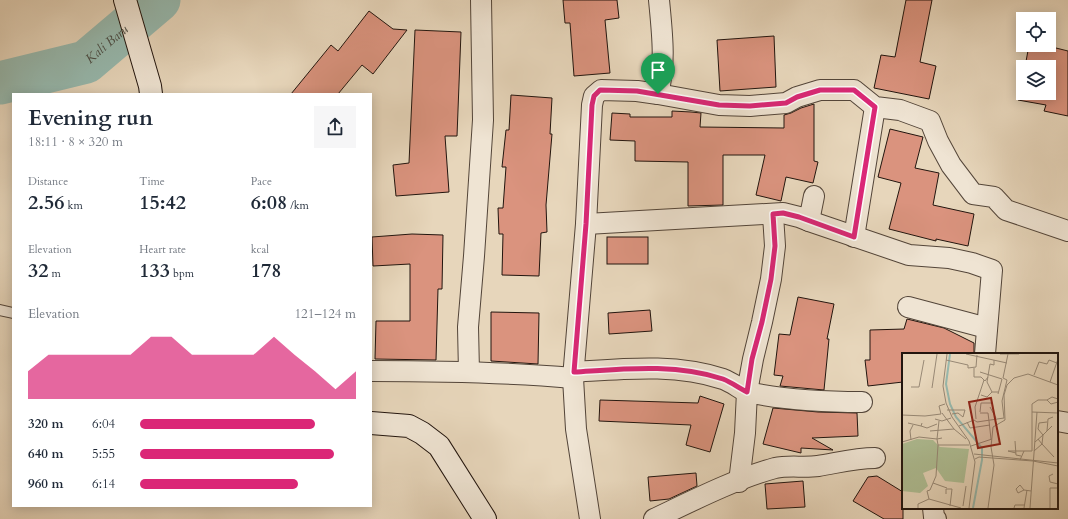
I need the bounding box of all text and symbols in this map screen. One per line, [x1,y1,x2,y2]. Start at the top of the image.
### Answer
map controls [1016,12,1056,100]
button: locate [1016,12,1056,52]
water label: Kali Baru [81,20,133,68]
pin [641,53,675,94]
icon: arrive [647,59,669,81]
button: layers [1016,60,1056,100]
text: Evening run [28,103,153,133]
button: share [314,106,356,148]
text: 18:11 · 8 × 320 m [28,133,123,151]
text: Distance [28,174,68,189]
text: Time [139,174,165,189]
text: Pace [251,174,272,189]
text: 2.56 [28,189,65,216]
text: 15:42 [139,189,186,216]
text: 6:08 [251,189,287,216]
text: km [65,198,83,213]
text: /km [287,198,309,213]
text: Elevation [28,242,72,257]
text: Heart rate [139,242,186,257]
text: kcal [251,242,269,257]
text: 32 [28,257,49,284]
text: 133 [139,257,170,284]
text: 178 [251,257,281,284]
text: m [49,266,61,281]
text: bpm [170,266,194,281]
text: Elevation [28,305,80,323]
text: 121–124 m [294,305,356,323]
inset map [902,353,1058,509]
text: 320 m [28,415,63,433]
text: 6:04 [92,415,115,433]
text: 640 m [28,445,63,463]
text: 5:55 [92,445,115,463]
text: 960 m [28,475,63,493]
text: 6:14 [92,475,115,493]

